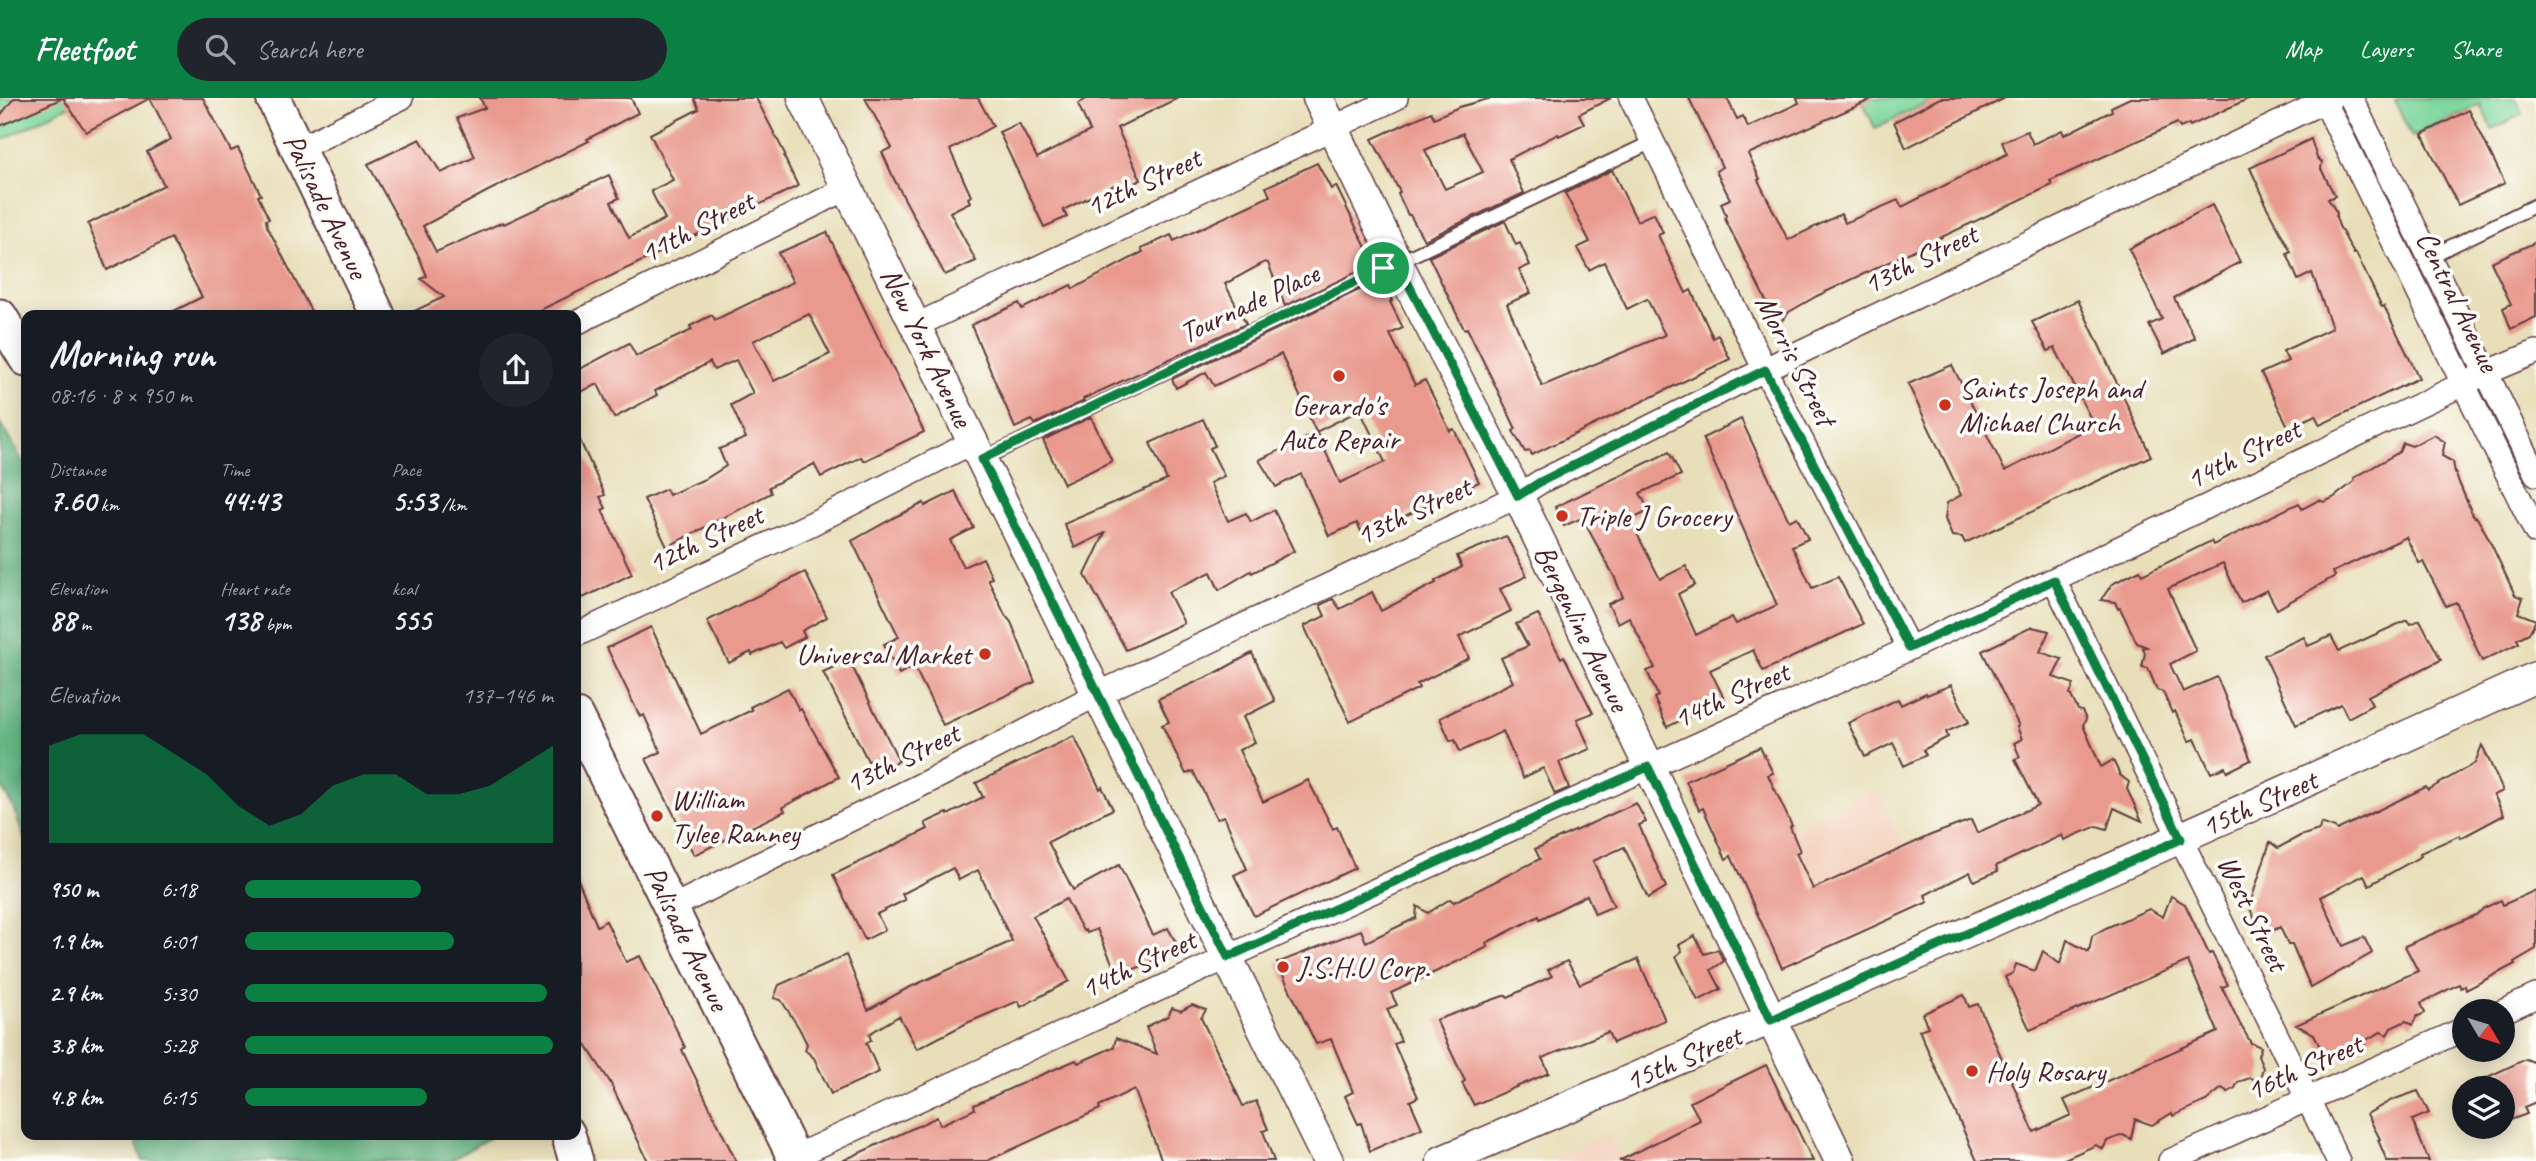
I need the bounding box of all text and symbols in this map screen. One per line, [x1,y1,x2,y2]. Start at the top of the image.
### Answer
search box [177,18,667,81]
text: Fleetfoot [35,28,135,70]
icon: search [201,30,239,68]
text: Search here [257,33,363,66]
text: Map [2285,34,2322,64]
text: Layers [2360,34,2413,64]
text: Share [2451,34,2501,64]
street label: Palisade Avenue [275,127,378,287]
street label: 12th Street [1079,138,1209,225]
street label: 11th Street [634,181,763,272]
street label: 13th Street [1857,214,1986,303]
street label: Central Avenue [2408,225,2509,379]
pin [1353,238,1413,298]
icon: arrive [1364,249,1402,287]
street label: Tournade Place [1173,253,1327,352]
street label: New York Avenue [872,261,983,435]
street label: Morris Street [1747,288,1847,436]
text: Morning run [49,331,215,378]
button: share [479,333,553,407]
marker: Gerardo's Auto Repair [1331,368,1347,384]
place label: Saints Joseph and Michael Church [1959,369,2146,441]
text: 08:16 · 8 × 950 m [49,381,192,410]
place label: Gerardo's Auto Repair [1279,386,1401,458]
marker: Saints Joseph and Michael Church [1937,397,1953,413]
street label: 14th Street [2180,409,2309,498]
text: Distance [49,458,106,482]
text: Time [220,458,249,482]
text: Pace [392,458,421,482]
street label: 13th Street [1349,467,1479,554]
text: 7.60 [49,482,96,520]
text: 44:43 [220,482,280,520]
text: 5:53 [392,482,437,520]
text: km [96,493,119,517]
text: /km [437,493,467,517]
street label: 12th Street [641,495,771,582]
place label: Triple J Grocery [1576,497,1734,535]
marker: Triple J Grocery [1554,508,1570,524]
street label: Bergenline Avenue [1525,539,1640,719]
text: Elevation [49,577,107,601]
text: Heart rate [220,577,290,601]
text: kcal [392,577,417,601]
text: 88 [49,601,76,639]
text: 138 [220,601,261,639]
text: 555 [392,601,431,639]
text: m [76,612,91,636]
text: bpm [261,612,292,636]
place label: Universal Market [796,635,974,673]
marker: Universal Market [977,646,993,662]
street label: 14th Street [1667,651,1798,737]
text: Elevation [49,681,120,710]
text: 137–146 m [462,681,553,710]
street label: 13th Street [839,713,968,802]
street label: 15th Street [2195,759,2326,845]
place label: William Tylee Ranney [671,780,801,852]
marker: William Tylee Ranney [649,808,665,824]
street label: West Street [2209,849,2299,980]
street label: Palisade Avenue [636,859,739,1019]
text: 950 m [49,875,98,904]
text: 6:18 [161,875,197,904]
street label: 14th Street [1074,920,1204,1007]
text: 1.9 km [49,927,102,956]
text: 6:01 [161,927,197,956]
place label: J.S.H.U Corp. [1295,948,1430,986]
marker: J.S.H.U Corp. [1275,959,1291,975]
text: 2.9 km [49,979,102,1008]
text: 5:30 [161,979,197,1008]
north arrow [2452,999,2515,1062]
map controls [2452,999,2515,1139]
street label: 15th Street [1619,1015,1750,1099]
street label: 16th Street [2240,1023,2371,1109]
text: 3.8 km [49,1031,103,1060]
text: 5:28 [161,1031,197,1060]
place label: Holy Rosary [1986,1052,2107,1090]
marker: Holy Rosary [1964,1063,1980,1079]
button: layers [2452,1076,2515,1139]
text: 4.8 km [49,1083,103,1112]
text: 6:15 [161,1083,197,1112]

